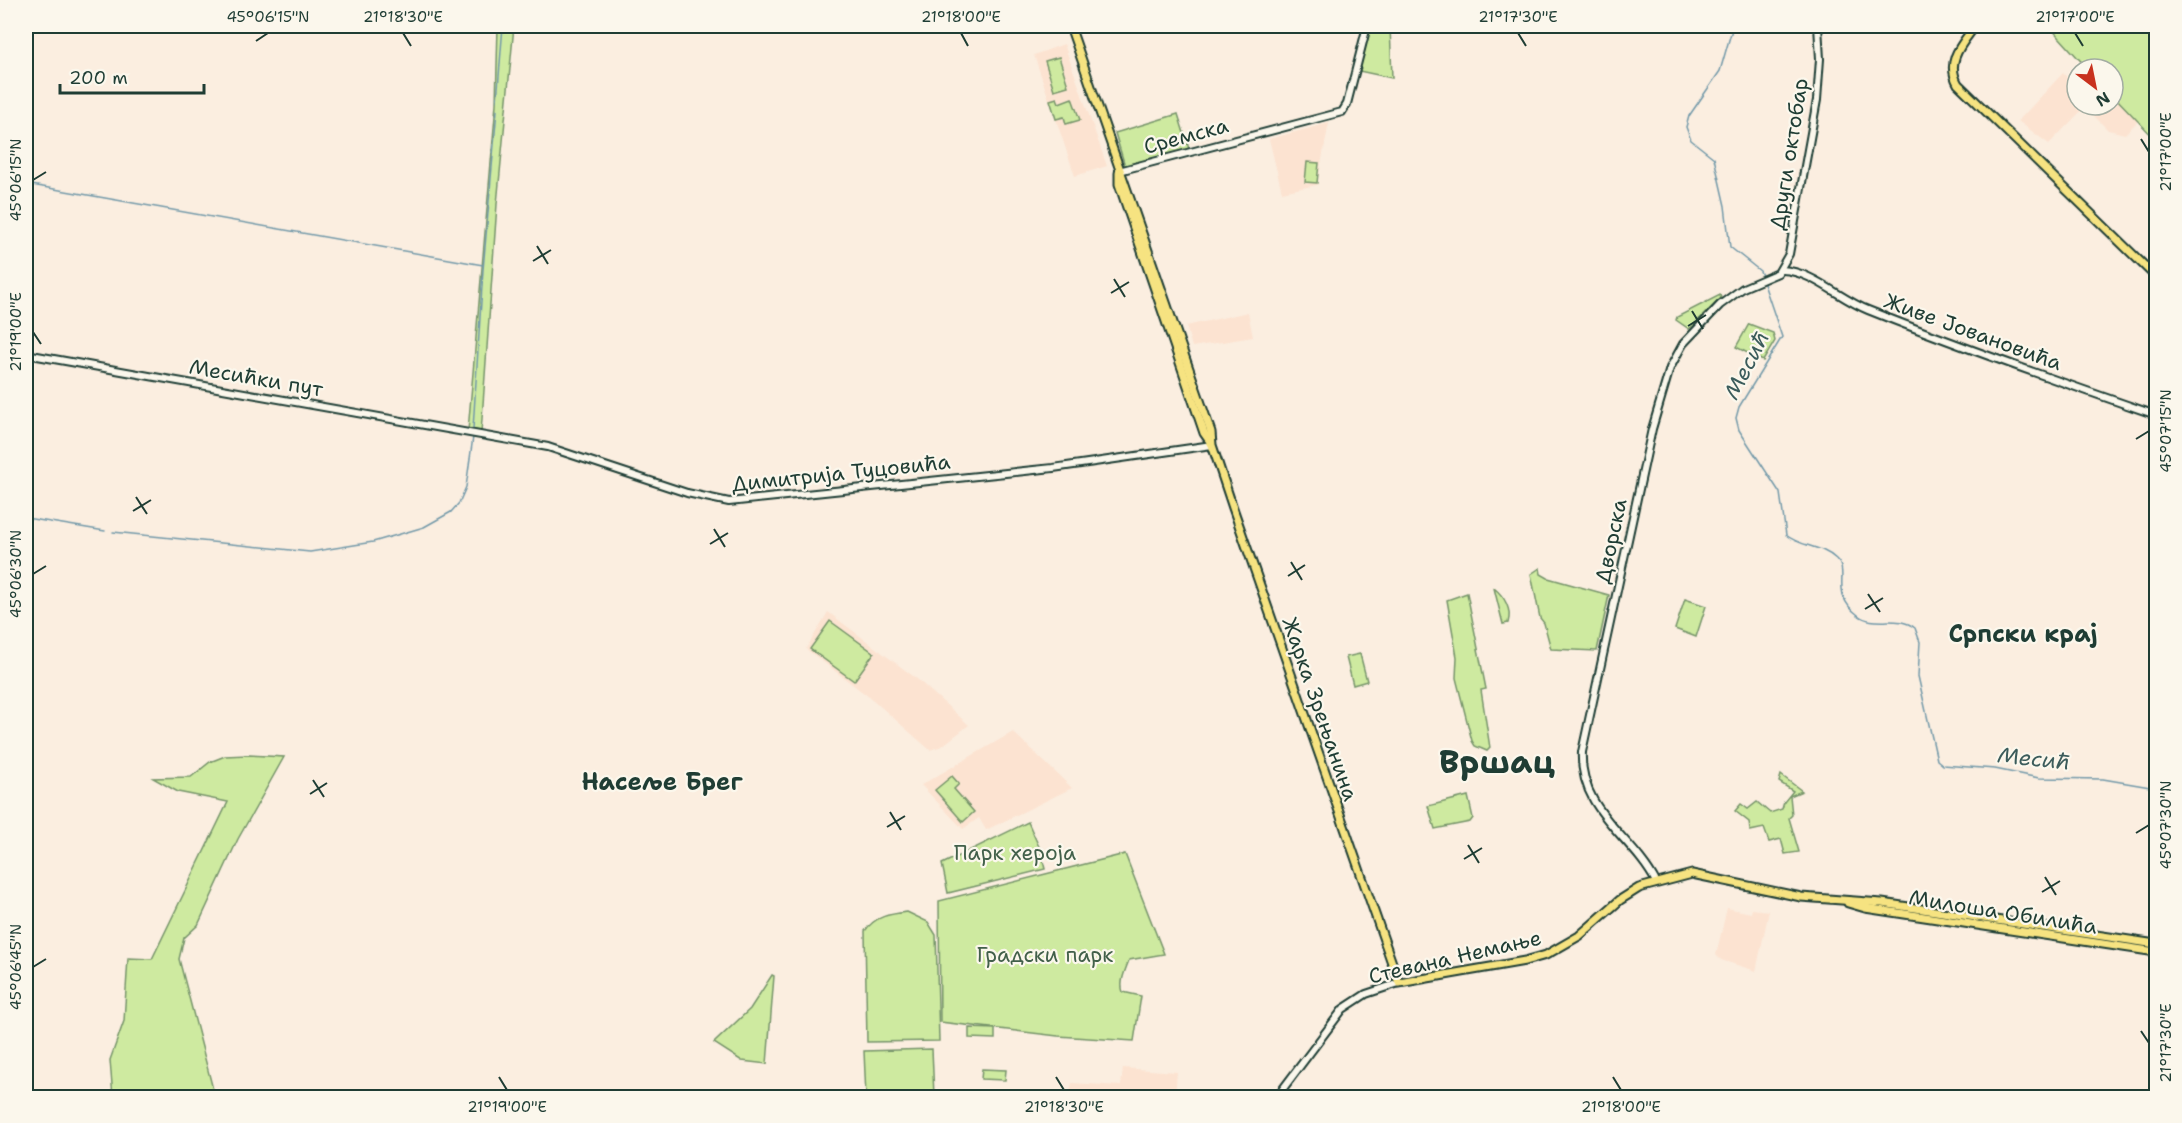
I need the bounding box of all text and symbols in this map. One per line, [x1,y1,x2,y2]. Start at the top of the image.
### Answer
text: 45°06'15"N [226,7,310,27]
text: 21°18'30"E [363,7,443,27]
text: 21°18'00"E [921,7,1001,27]
text: 21°17'30"E [1478,7,1558,27]
text: 21°17'00"E [2035,7,2115,27]
scale bar [60,57,204,95]
north arrow [2065,57,2125,117]
text: 200 m [69,66,128,90]
street label: Други октобар [1763,76,1815,232]
text: N [2092,87,2114,112]
street label: Сремска [1141,111,1231,161]
text: 21°17'00"E [2156,112,2176,192]
text: 45°06'15"N [6,138,26,222]
street label: Живе Јовановића [1880,287,2066,377]
text: 21°19'00"E [6,292,26,372]
water label: Месић [1717,326,1776,404]
street label: Месићки пут [187,352,325,404]
text: 45°07'15"N [2156,389,2176,473]
street label: Димитрија Туцовића [730,448,952,498]
street label: Дворска [1588,496,1634,586]
text: 45°06'30"N [6,530,26,618]
street label: Жарка Зрењанина [1275,613,1365,805]
district label: Српски крај [1949,618,2097,650]
district label: Вршац [1439,739,1556,784]
water label: Месић [1996,740,2072,777]
district label: Насеље Брег [581,766,743,798]
text: 45°07'30"N [2156,781,2176,869]
park label: Парк хероја [954,839,1076,867]
street label: Милоша Обилића [1907,883,2099,941]
text: 45°06'45"N [6,924,26,1010]
street label: Стевана Немање [1366,924,1544,990]
park label: Градски парк [977,941,1113,969]
text: 21°17'30"E [2156,1003,2176,1083]
text: 21°19'00"E [467,1097,547,1117]
text: 21°18'30"E [1024,1097,1104,1117]
text: 21°18'00"E [1581,1097,1661,1117]

